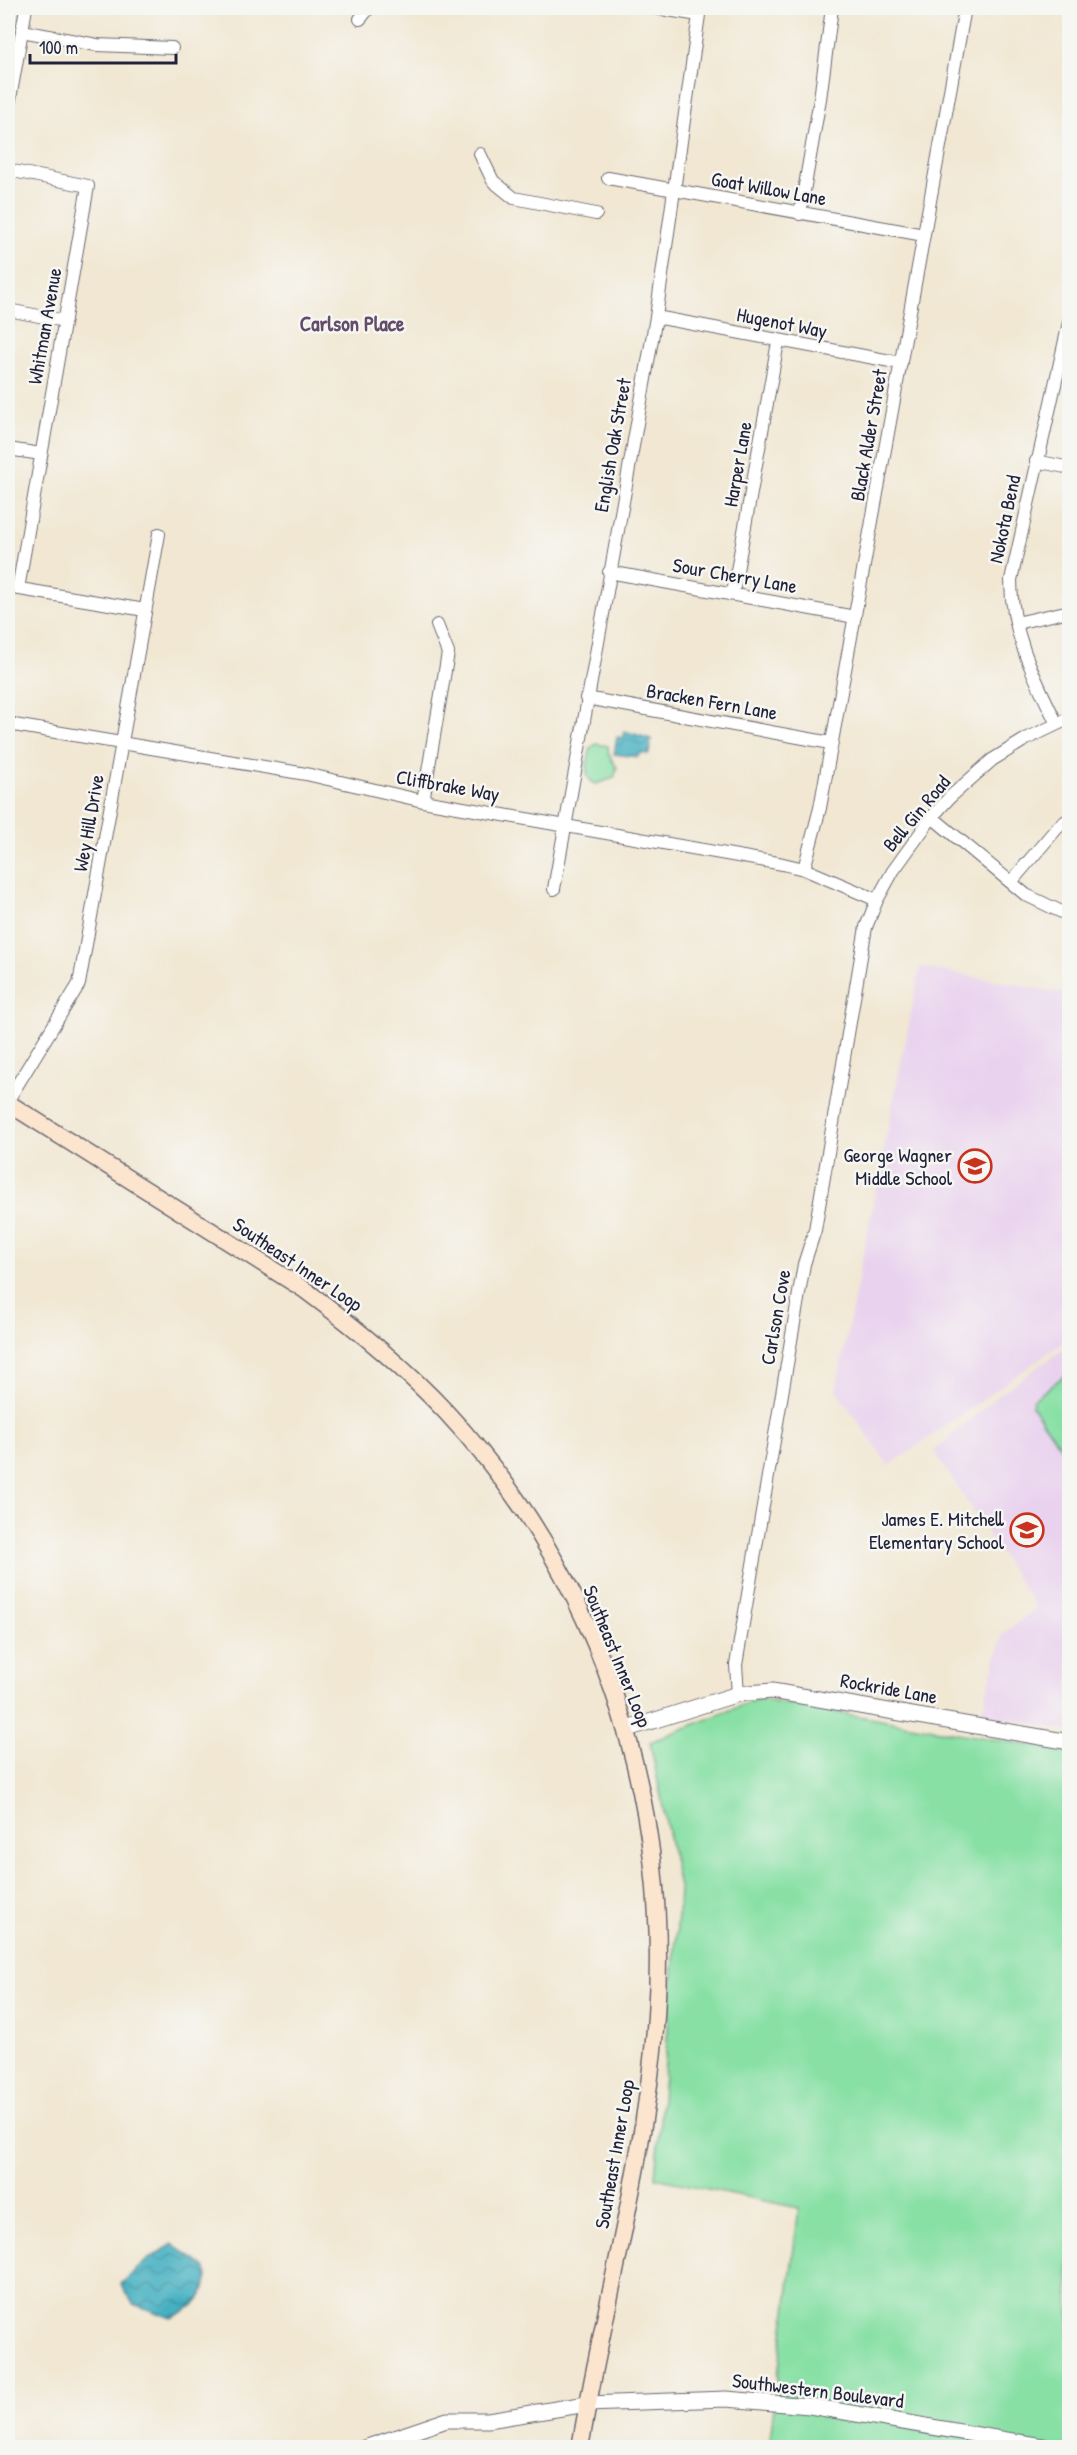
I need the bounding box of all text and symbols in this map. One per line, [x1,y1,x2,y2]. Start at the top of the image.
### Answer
scale bar [30,27,176,65]
text: 100 m [39,35,78,60]
street label: Goat Willow Lane [709,165,829,211]
street label: Whitman Avenue [20,266,68,386]
street label: Hugenot Way [735,300,829,344]
district label: Carlson Place [300,309,405,338]
street label: Black Alder Street [843,366,893,503]
street label: English Oak Street [587,375,637,514]
street label: Harper Lane [716,419,758,509]
street label: Nokota Bend [982,472,1027,565]
street label: Sour Cherry Lane [671,551,799,599]
street label: Bracken Fern Lane [644,676,780,726]
street label: Cliffbrake Way [394,763,502,807]
street label: Bell Gin Road [876,769,956,857]
street label: Wey Hill Drive [66,772,110,874]
place label: George Wagner Middle School [843,1141,953,1191]
school or university icon: George Wagner Middle School [957,1148,993,1184]
street label: Southeast Inner Loop [228,1211,368,1318]
street label: Carlson Cove [753,1267,797,1367]
place label: James E. Mitchell Elementary School [869,1505,1005,1555]
school or university icon: James E. Mitchell Elementary School [1009,1512,1045,1548]
street label: Southeast Inner Loop [577,1581,659,1731]
street label: Rockride Lane [838,1666,940,1710]
street label: Southeast Inner Loop [588,2077,640,2231]
street label: Southwestern Boulevard [731,2366,905,2414]

